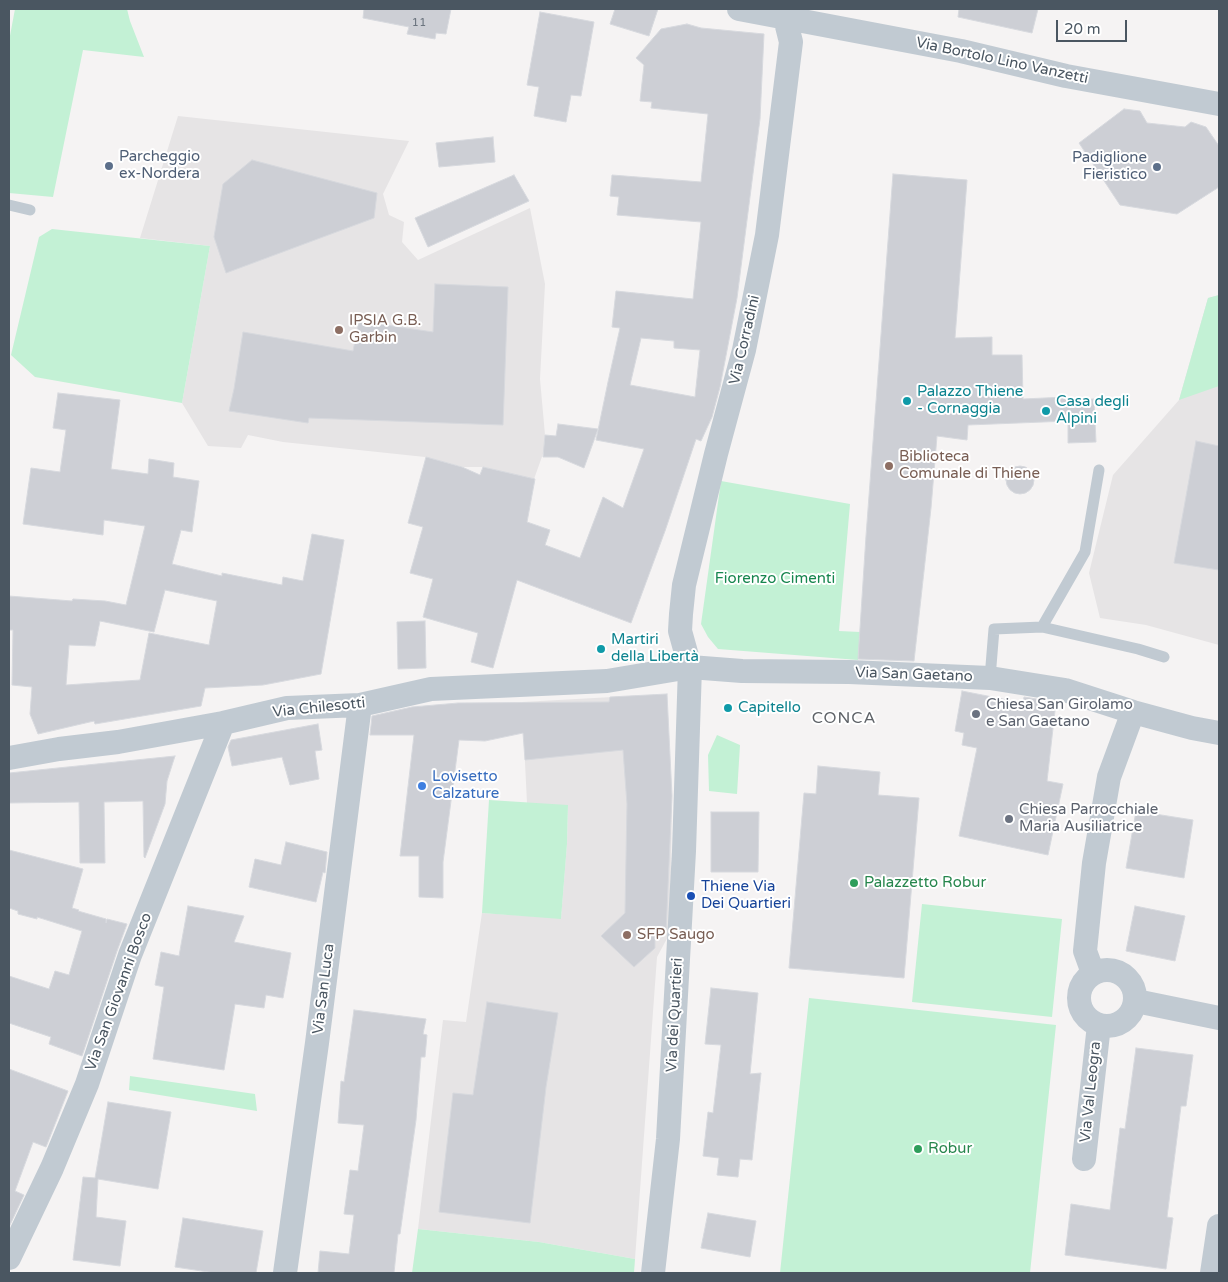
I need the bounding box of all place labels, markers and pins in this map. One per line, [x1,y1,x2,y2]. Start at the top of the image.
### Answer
place label: Parcheggio ex-Nordera [119,148,200,183]
place label: Padiglione Fieristico [1072,149,1147,184]
marker: Parcheggio ex-Nordera [103,160,115,172]
marker: Padiglione Fieristico [1151,161,1163,173]
place label: IPSIA G.B. Garbin [349,312,421,347]
marker: IPSIA G.B. Garbin [333,324,345,336]
place label: Palazzo Thiene - Cornaggia [917,383,1023,418]
place label: Casa degli Alpini [1056,393,1129,428]
marker: Palazzo Thiene - Cornaggia [901,395,913,407]
marker: Casa degli Alpini [1040,405,1052,417]
place label: Biblioteca Comunale di Thiene [899,448,1040,483]
marker: Biblioteca Comunale di Thiene [883,460,895,472]
place label: Martiri della Libertà [611,631,699,666]
marker: Martiri della Libertà [595,643,607,655]
place label: Chiesa San Girolamo e San Gaetano [986,696,1133,731]
place label: Capitello [738,699,801,717]
marker: Capitello [722,702,734,714]
marker: Chiesa San Girolamo e San Gaetano [970,708,982,720]
place label: Lovisetto Calzature [432,768,499,803]
marker: Lovisetto Calzature [416,780,428,792]
place label: Chiesa Parrocchiale Maria Ausiliatrice [1019,801,1158,836]
marker: Chiesa Parrocchiale Maria Ausiliatrice [1003,813,1015,825]
place label: Palazzetto Robur [864,874,986,892]
marker: Palazzetto Robur [848,877,860,889]
place label: Thiene Via Dei Quartieri [701,878,791,913]
marker: Thiene Via Dei Quartieri [685,890,697,902]
place label: SFP Saugo [637,926,715,944]
marker: SFP Saugo [621,929,633,941]
place label: Robur [928,1140,972,1158]
marker: Robur [912,1143,924,1155]

